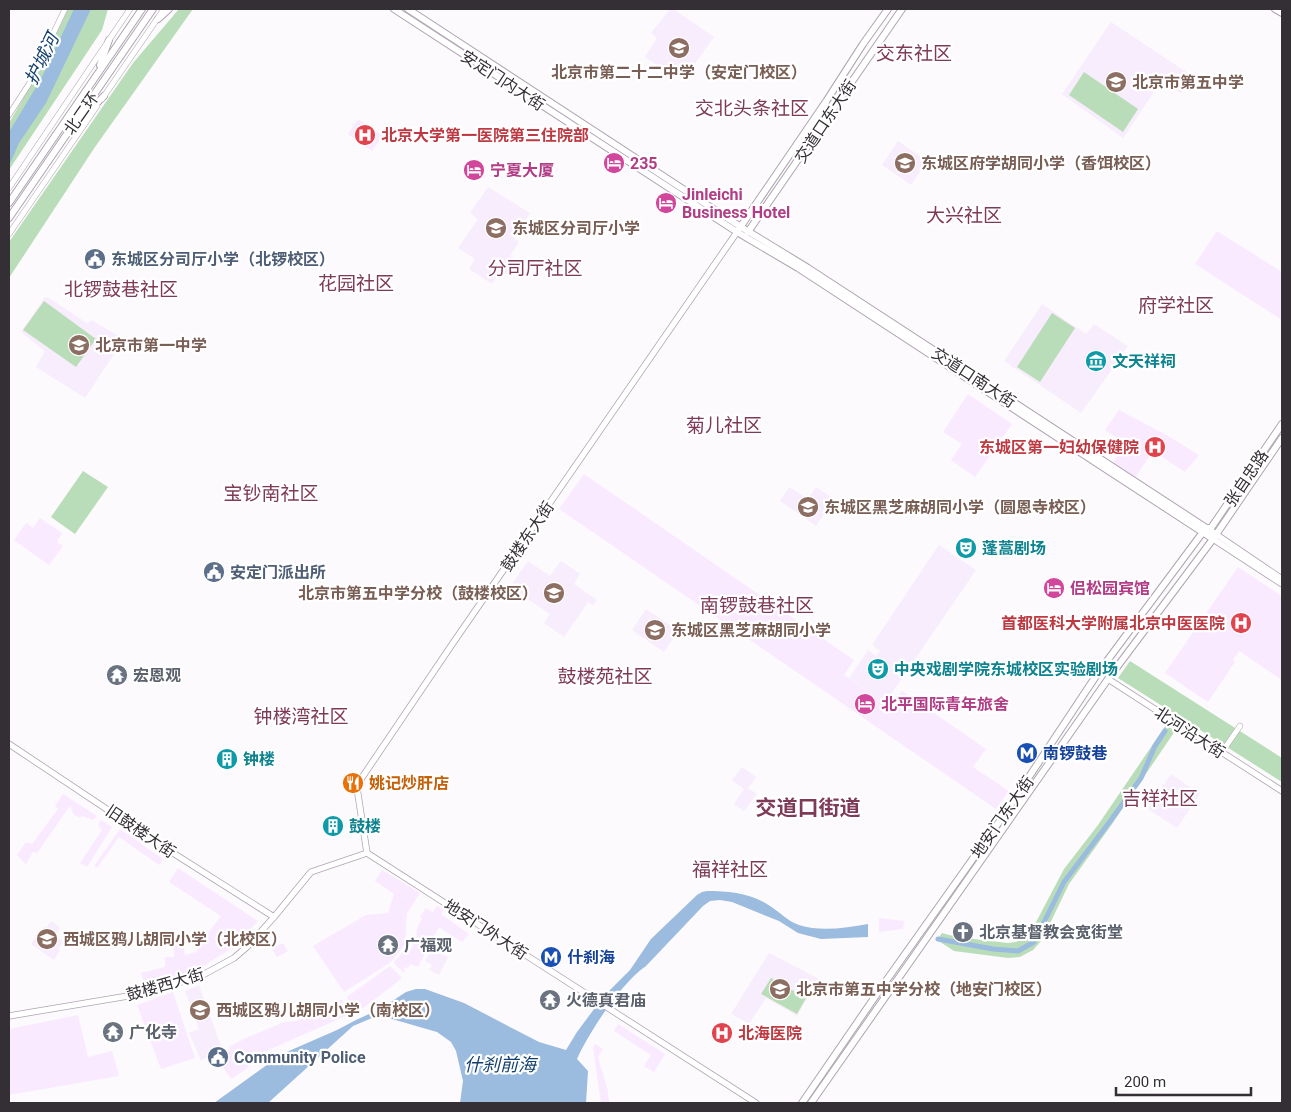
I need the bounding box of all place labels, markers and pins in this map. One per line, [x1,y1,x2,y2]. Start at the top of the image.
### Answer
school or university icon: 北京市第二十二中学（安定门校区） [667,36,691,60]
place label: 北京市第二十二中学（安定门校区） [551,63,807,82]
school or university icon: 北京市第五中学 [1104,70,1128,94]
place label: 北京市第五中学 [1132,73,1244,92]
hospital icon: 北京大学第一医院第三住院部 [353,123,377,147]
place label: 北京大学第一医院第三住院部 [381,126,589,145]
hotel icon: 235 [602,151,626,175]
school or university icon: 东城区府学胡同小学（香饵校区） [893,151,917,175]
place label: 235 [630,154,658,173]
place label: 东城区府学胡同小学（香饵校区） [921,154,1161,173]
hotel icon: 宁夏大厦 [462,158,486,182]
place label: 宁夏大厦 [490,161,554,180]
place label: Jinleichi Business Hotel [682,185,790,222]
hotel icon: Jinleichi Business Hotel [654,191,678,215]
school or university icon: 东城区分司厅小学 [484,216,508,240]
place label: 东城区分司厅小学 [512,219,640,238]
public building icon: 东城区分司厅小学（北锣校区） [83,247,107,271]
place label: 东城区分司厅小学（北锣校区） [111,250,335,269]
school or university icon: 北京市第一中学 [67,333,91,357]
place label: 北京市第一中学 [95,336,207,355]
museum icon: 文天祥祠 [1084,349,1108,373]
place label: 文天祥祠 [1112,352,1176,371]
hospital icon: 东城区第一妇幼保健院 [1143,435,1167,459]
place label: 东城区第一妇幼保健院 [979,438,1139,457]
school or university icon: 东城区黑芝麻胡同小学（圆恩寺校区） [796,495,820,519]
place label: 东城区黑芝麻胡同小学（圆恩寺校区） [824,498,1096,517]
theatre icon: 蓬蒿剧场 [954,536,978,560]
place label: 蓬蒿剧场 [982,539,1046,558]
public building icon: 安定门派出所 [202,560,226,584]
place label: 安定门派出所 [230,563,326,582]
hotel icon: 侣松园宾馆 [1042,576,1066,600]
place label: 侣松园宾馆 [1070,579,1150,598]
school or university icon: 北京市第五中学分校（鼓楼校区） [542,581,566,605]
place label: 北京市第五中学分校（鼓楼校区） [298,584,538,603]
hospital icon: 首都医科大学附属北京中医医院 [1229,611,1253,635]
place label: 首都医科大学附属北京中医医院 [1001,614,1225,633]
school or university icon: 东城区黑芝麻胡同小学 [643,618,667,642]
place label: 东城区黑芝麻胡同小学 [671,621,831,640]
theatre icon: 中央戏剧学院东城校区实验剧场 [866,657,890,681]
place label: 中央戏剧学院东城校区实验剧场 [894,660,1118,679]
temple icon: 宏恩观 [105,663,129,687]
place label: 宏恩观 [133,666,181,685]
hotel icon: 北平国际青年旅舍 [853,692,877,716]
place label: 北平国际青年旅舍 [881,695,1009,714]
metro station icon: 南锣鼓巷 [1015,741,1039,765]
place label: 南锣鼓巷 [1043,744,1108,763]
building icon: 钟楼 [215,747,239,771]
place label: 钟楼 [243,750,275,769]
restaurant icon: 姚记炒肝店 [341,771,365,795]
place label: 姚记炒肝店 [369,774,449,793]
building icon: 鼓楼 [321,814,345,838]
place label: 鼓楼 [349,817,381,836]
church icon: 北京基督教会宽街堂 [951,920,975,944]
place label: 北京基督教会宽街堂 [979,923,1123,942]
school or university icon: 西城区鸦儿胡同小学（北校区） [35,927,59,951]
place label: 西城区鸦儿胡同小学（北校区） [63,930,287,949]
temple icon: 广福观 [376,933,400,957]
place label: 广福观 [404,936,452,955]
metro station icon: 什刹海 [539,945,563,969]
place label: 什刹海 [567,948,615,967]
school or university icon: 北京市第五中学分校（地安门校区） [768,977,792,1001]
place label: 北京市第五中学分校（地安门校区） [796,980,1052,999]
temple icon: 火德真君庙 [538,988,562,1012]
place label: 火德真君庙 [566,991,646,1010]
school or university icon: 西城区鸦儿胡同小学（南校区） [188,998,212,1022]
place label: 西城区鸦儿胡同小学（南校区） [216,1001,440,1020]
temple icon: 广化寺 [101,1020,125,1044]
hospital icon: 北海医院 [710,1021,734,1045]
place label: 广化寺 [129,1023,177,1042]
place label: 北海医院 [738,1024,802,1043]
public building icon: Community Police [206,1045,230,1069]
place label: Community Police [234,1048,366,1067]

